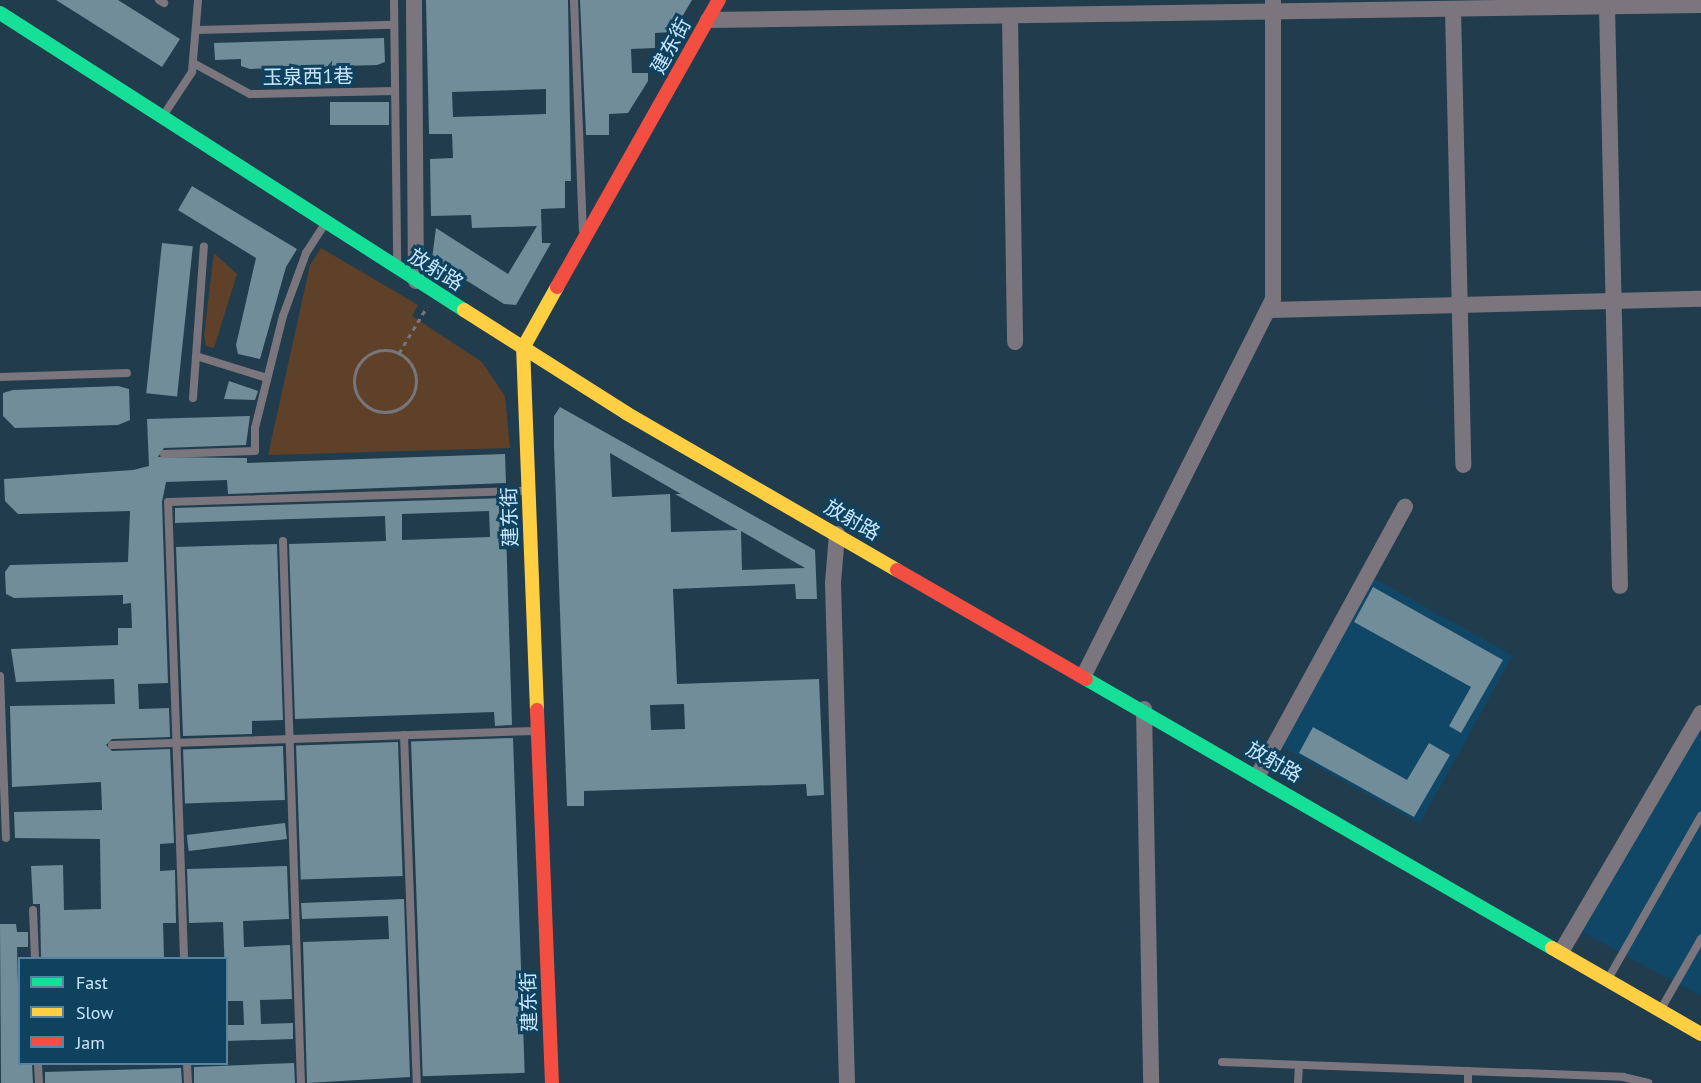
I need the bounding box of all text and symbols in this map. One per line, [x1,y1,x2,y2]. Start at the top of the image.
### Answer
street label: 建东街 [646,14,696,78]
street label: 玉泉西1巷 [262,64,354,90]
street label: 放射路 [404,244,468,296]
street label: 建东街 [497,487,523,547]
street label: 放射路 [820,495,884,545]
street label: 放射路 [1242,737,1306,787]
legend [18,957,228,1065]
text: Fast [76,971,108,994]
street label: 建东街 [516,972,542,1032]
text: Slow [76,1001,114,1024]
text: Jam [76,1031,105,1054]

